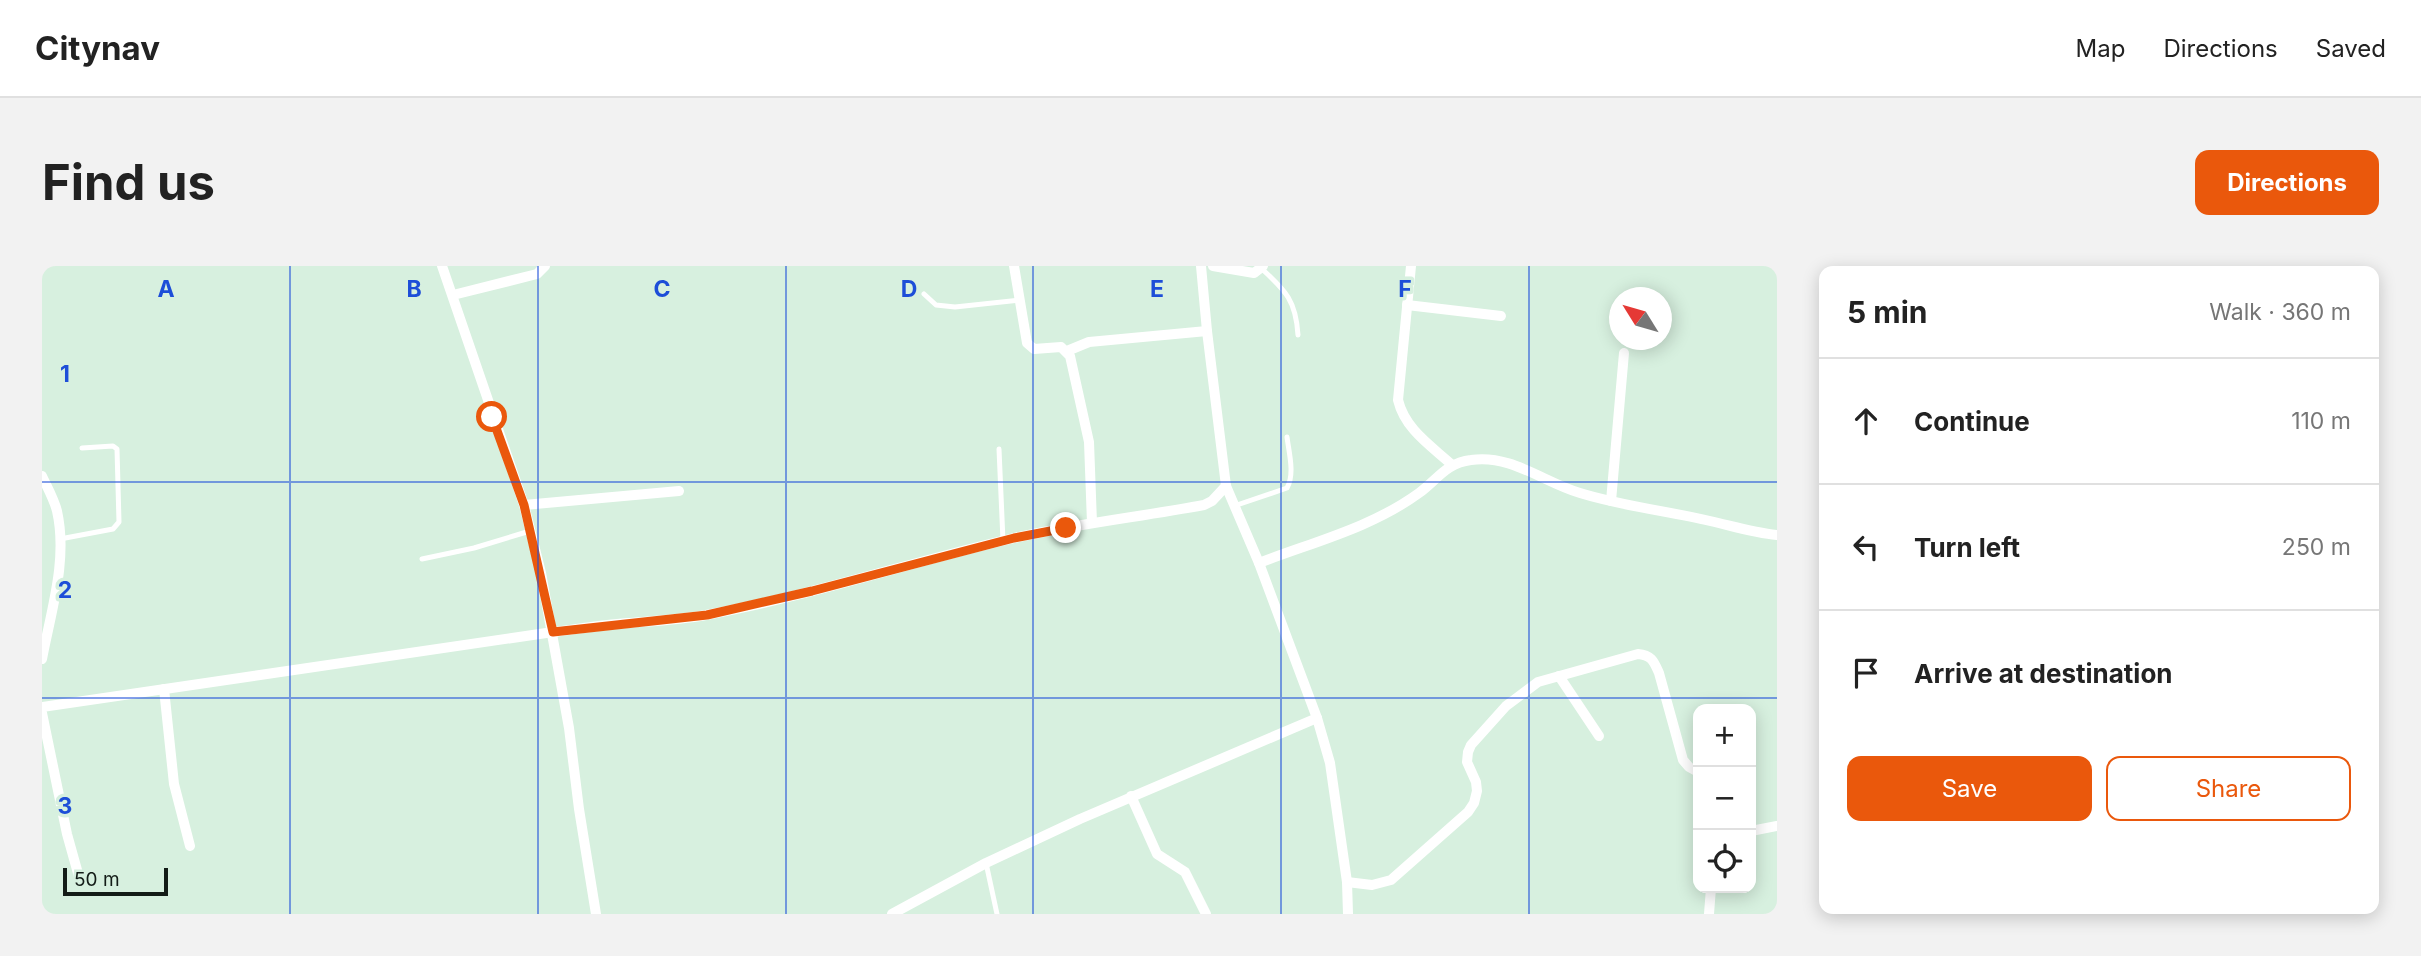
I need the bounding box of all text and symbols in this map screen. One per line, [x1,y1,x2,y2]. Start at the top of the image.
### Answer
text: Citynav [35,28,160,68]
text: Map [2076,34,2125,63]
text: Directions [2163,34,2278,63]
text: Saved [2316,34,2386,63]
button: Directions [2195,150,2379,215]
text: Find us [42,153,215,212]
text: A [157,275,175,303]
text: B [406,275,422,303]
text: C [653,275,671,303]
text: D [901,275,917,303]
text: E [1150,275,1164,303]
text: F [1398,275,1412,303]
north arrow [1609,287,1672,350]
text: 5 min [1847,294,1927,330]
text: Walk · 360 m [2209,298,2351,326]
text: 1 [60,360,70,388]
route start [476,401,507,432]
icon: ahead [1847,402,1885,440]
text: Continue [1914,406,2030,437]
text: 110 m [2291,407,2351,435]
route end [1050,512,1081,543]
icon: left [1847,528,1885,566]
text: Turn left [1914,532,2020,563]
text: 250 m [2282,533,2351,561]
text: 2 [58,576,72,604]
icon: arrive [1847,654,1885,692]
text: Arrive at destination [1914,658,2173,689]
map controls [1693,704,1756,893]
button: + [1693,704,1756,767]
button: Save [1847,756,2092,821]
button: Share [2106,756,2351,821]
button: − [1693,767,1756,830]
text: 3 [58,792,72,820]
button: locate [1693,830,1756,893]
scale bar [63,865,168,897]
text: 50 m [74,868,120,891]

